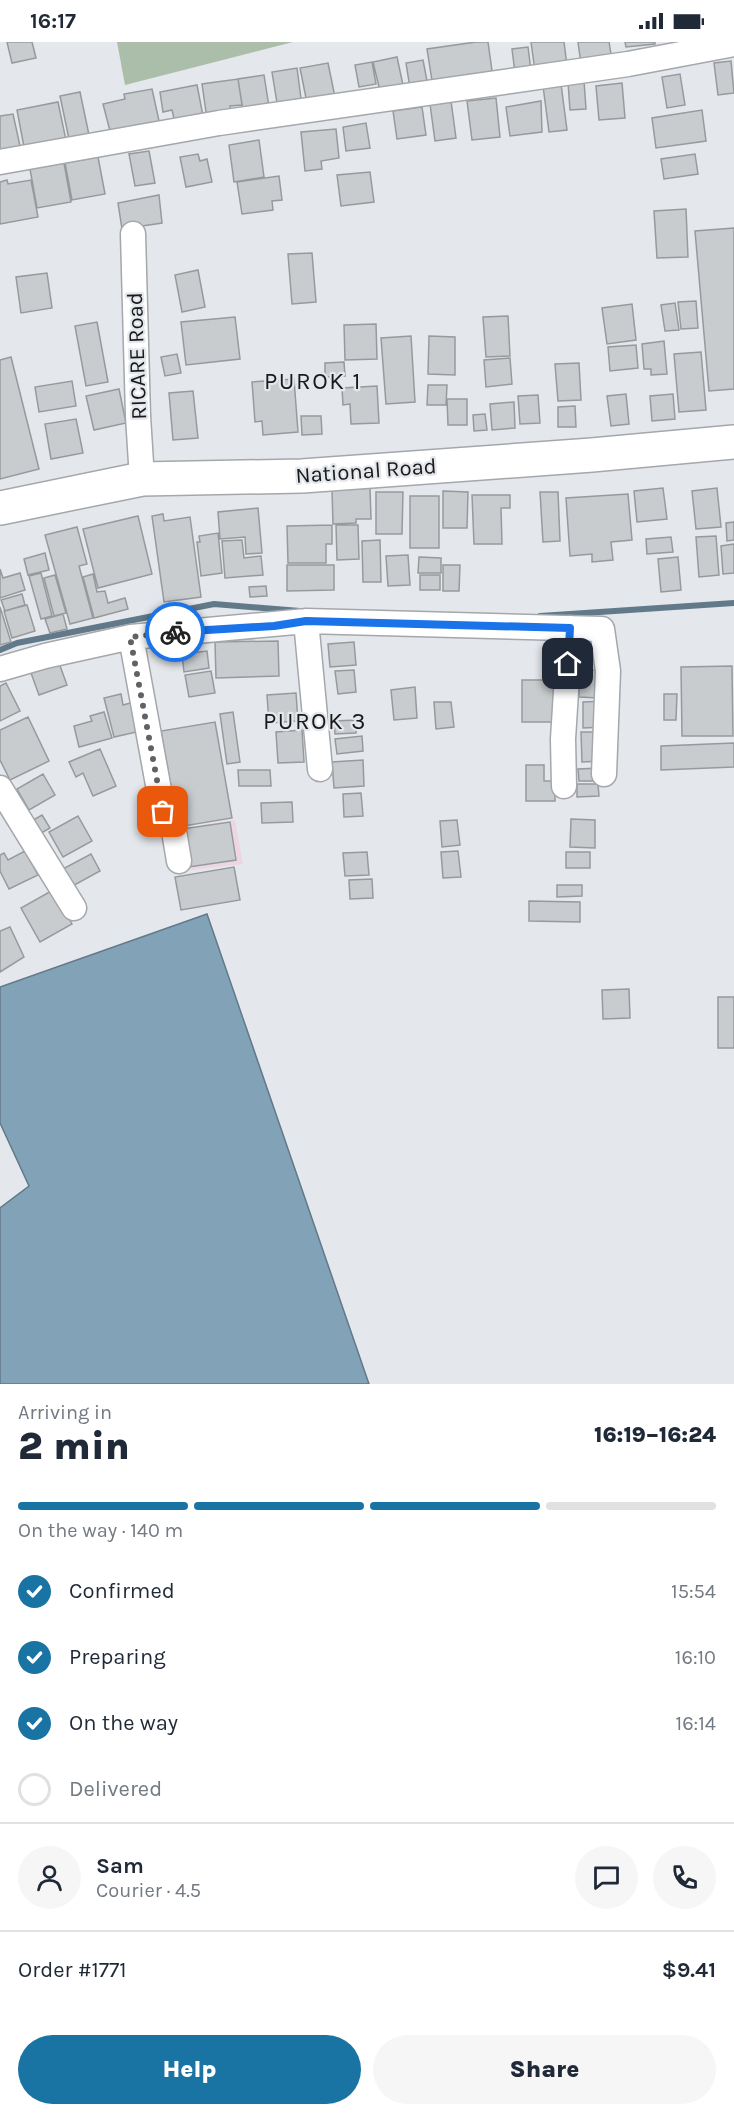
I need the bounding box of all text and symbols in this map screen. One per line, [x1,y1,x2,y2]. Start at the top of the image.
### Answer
text: 16:17 [30,8,76,34]
street label: RICARE Road [122,292,152,420]
district label: PUROK 1 [264,367,362,395]
street label: National Road [295,453,437,489]
courier [145,602,205,662]
icon: bike [159,616,192,649]
pin [542,638,593,689]
icon: home [551,647,584,680]
district label: PUROK 3 [263,707,367,735]
pin [137,786,188,837]
icon: bag [146,795,179,828]
text: Arriving in [18,1401,112,1424]
text: 16:19–16:24 [594,1422,716,1448]
text: 2 min [18,1423,130,1469]
text: On the way · 140 m [18,1519,183,1542]
icon: check [18,1575,51,1608]
text: Confirmed [69,1578,175,1604]
text: 15:54 [671,1580,716,1603]
icon: check [18,1641,51,1674]
text: Preparing [69,1644,166,1670]
text: 16:10 [675,1646,716,1669]
icon: check [18,1707,51,1740]
text: On the way [69,1710,178,1736]
text: 16:14 [676,1712,716,1735]
text: Delivered [69,1776,162,1802]
button: person [18,1846,81,1909]
button: chat [575,1846,638,1909]
button: phone [653,1846,716,1909]
text: Sam [96,1853,144,1879]
text: Courier · 4.5 [96,1879,201,1902]
text: Order #1771 [18,1957,127,1983]
text: $9.41 [662,1957,716,1983]
button: Help [18,2035,361,2104]
button: Share [373,2035,716,2104]

